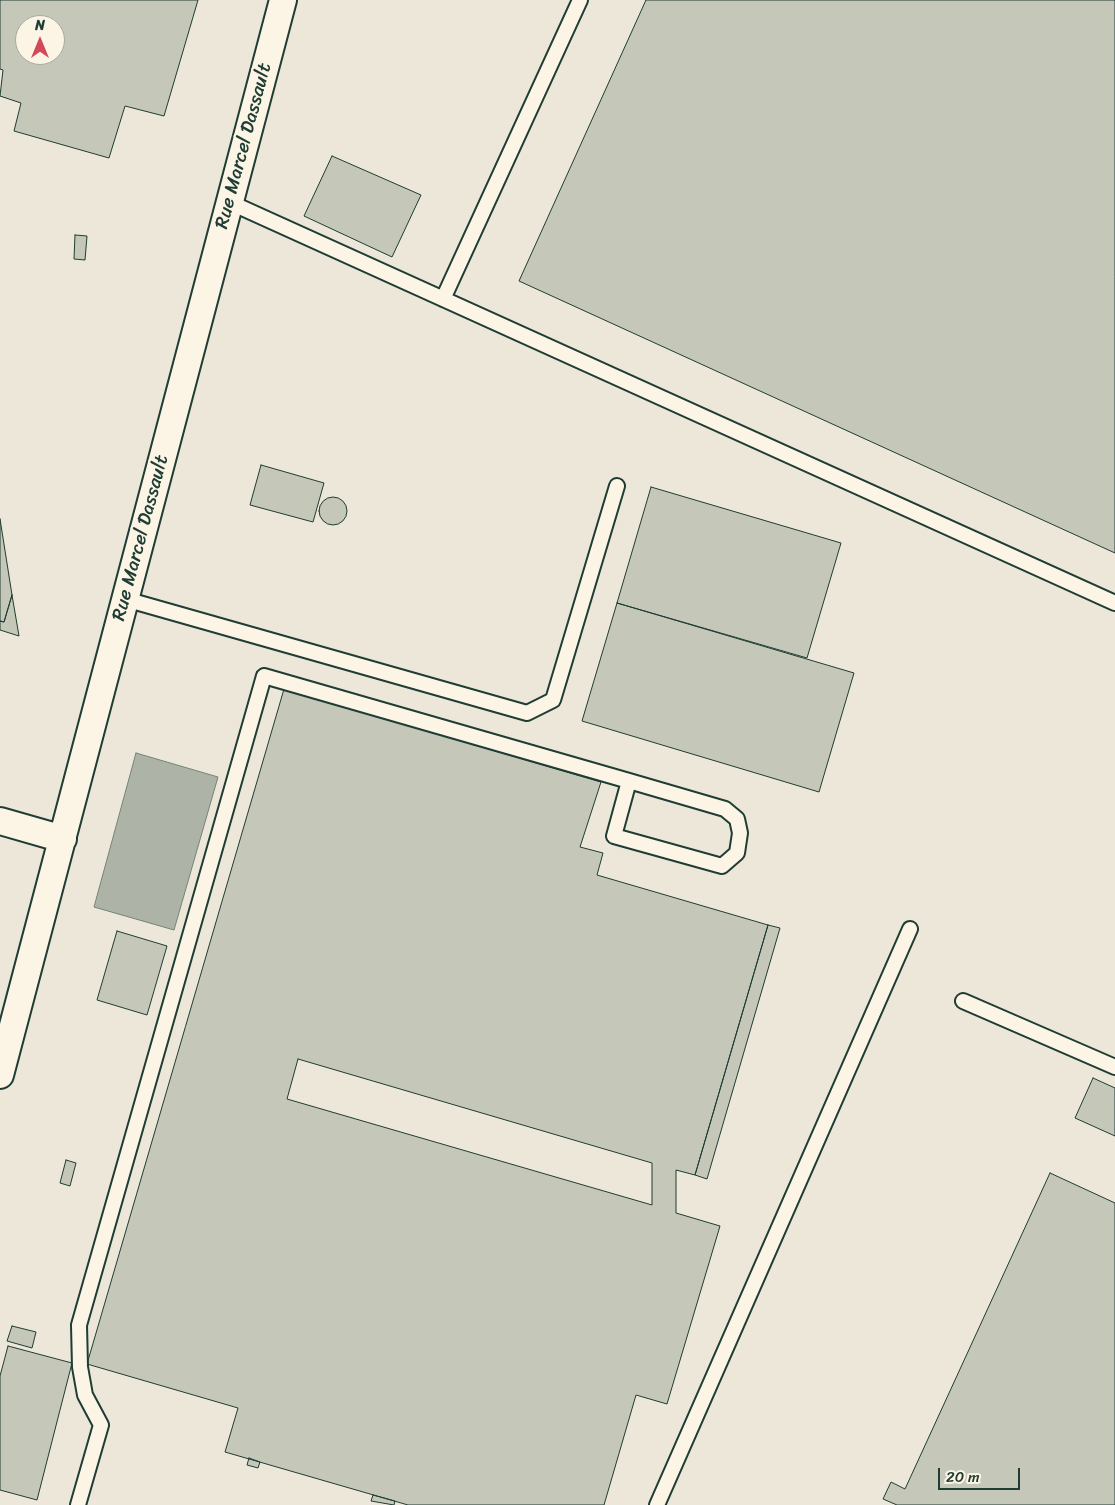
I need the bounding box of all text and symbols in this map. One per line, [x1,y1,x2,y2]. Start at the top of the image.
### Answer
text: N [35,13,45,38]
north arrow [15,15,65,65]
street label: Rue Marcel Dassault [211,61,277,231]
street label: Rue Marcel Dassault [108,453,174,623]
scale bar [940,1458,1022,1490]
text: 20 m [946,1464,980,1490]

